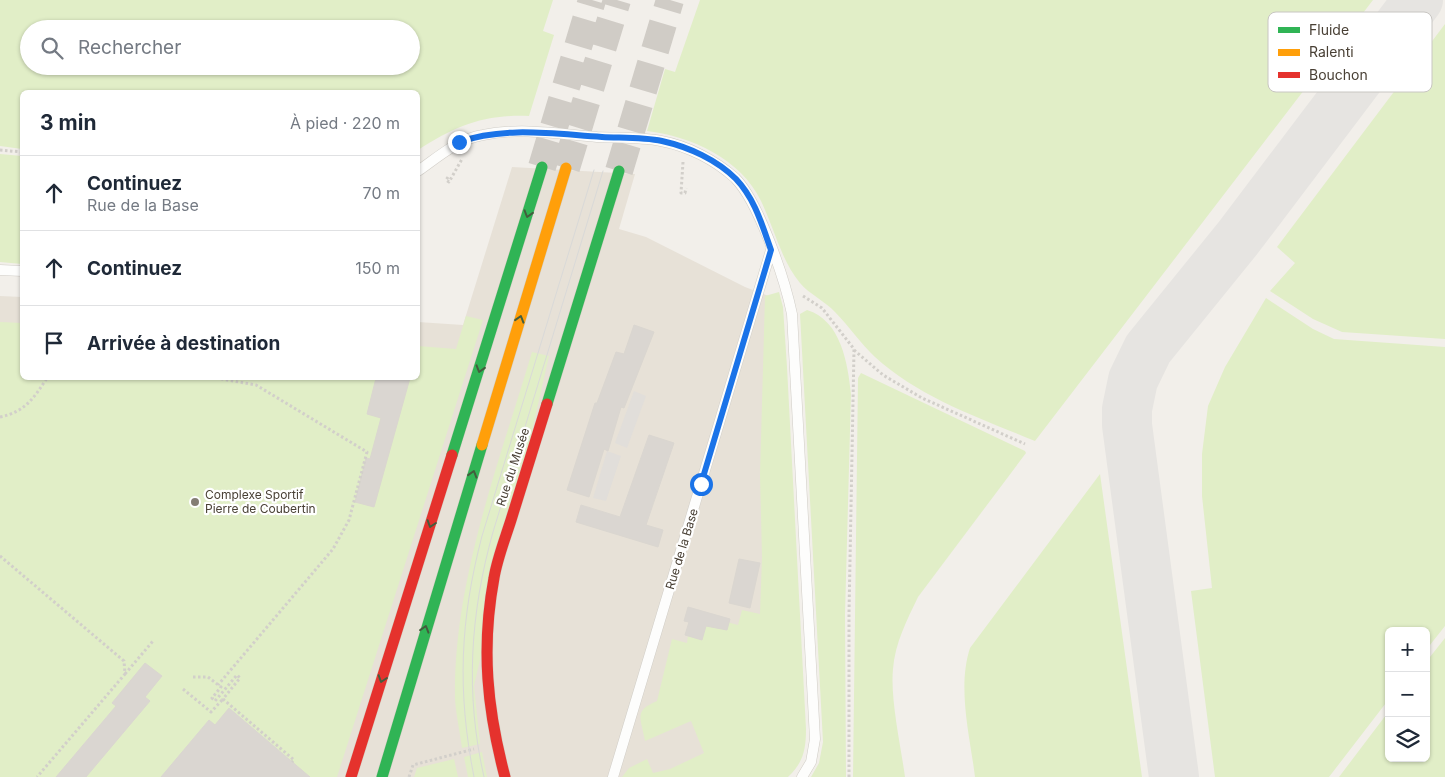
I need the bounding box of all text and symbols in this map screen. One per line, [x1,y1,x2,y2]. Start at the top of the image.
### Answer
legend [1268,12,1432,92]
search box [20,20,420,75]
text: Fluide [1309,21,1349,38]
icon: search [38,34,66,62]
text: Rechercher [78,36,181,59]
text: Ralenti [1309,43,1354,60]
text: Bouchon [1309,66,1368,83]
text: 3 min [40,110,96,135]
text: À pied · 220 m [290,113,400,133]
route end [448,131,471,154]
text: Continuez [87,172,182,195]
icon: ahead [40,179,68,207]
text: 70 m [363,183,400,203]
text: Rue de la Base [87,195,199,215]
one-way arrow [523,209,533,217]
icon: ahead [40,254,68,282]
text: Continuez [87,257,182,280]
text: 150 m [355,258,400,278]
one-way arrow [515,315,525,323]
icon: arrive [40,329,68,357]
text: Arrivée à destination [87,332,280,355]
one-way arrow [476,365,486,373]
street label: Rue du Musée [493,426,532,508]
one-way arrow [467,471,477,479]
route start [690,473,713,496]
place label: Complexe Sportif Pierre de Coubertin [205,487,316,516]
marker: Complexe Sportif Pierre de Coubertin [189,496,201,508]
street label: Rue de la Base [662,507,701,591]
one-way arrow [427,519,437,528]
one-way arrow [420,626,430,634]
map controls [1385,627,1430,762]
button: + [1385,627,1430,672]
button: − [1385,672,1430,717]
one-way arrow [378,674,388,683]
button: layers [1385,717,1430,762]

